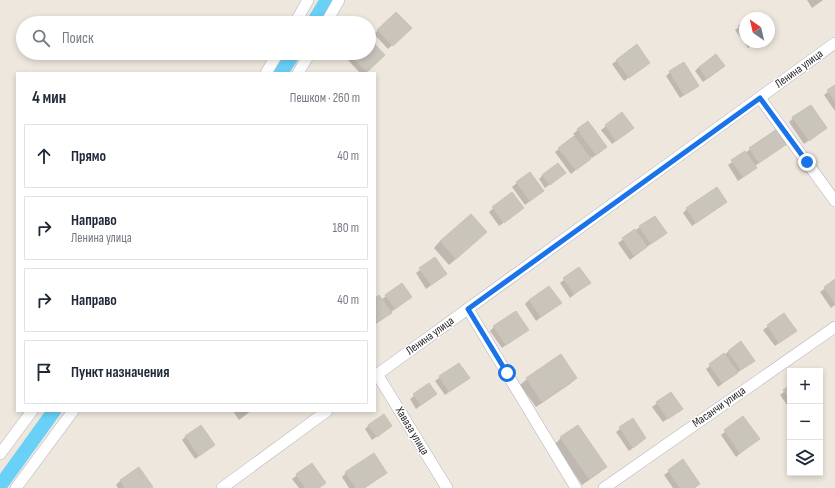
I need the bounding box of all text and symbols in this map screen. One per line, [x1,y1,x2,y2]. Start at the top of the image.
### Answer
north arrow [739,12,775,48]
search box [16,16,376,60]
icon: search [30,27,52,49]
text: Поиск [62,29,94,48]
street label: Ленина улица [772,46,826,92]
text: 4 мин [32,88,66,108]
text: Пешком · 260 m [290,90,360,106]
icon: ahead [33,145,55,167]
text: Прямо [71,147,106,166]
text: 40 m [337,148,359,164]
route end [798,153,816,171]
text: Направо [71,211,117,230]
icon: right [33,217,55,239]
text: 180 m [333,220,359,236]
text: Ленина улица [71,230,132,246]
icon: right [33,289,55,311]
text: Направо [71,291,117,310]
text: 40 m [337,292,359,308]
street label: Ленина улица [403,313,457,359]
icon: arrive [33,361,55,383]
text: Пункт назначения [71,363,169,382]
route start [498,364,516,382]
map controls [787,368,823,476]
button: + [787,368,823,404]
street label: Масанчи улица [689,383,749,431]
street label: Хаваза улица [391,403,432,458]
button: − [787,404,823,440]
button: layers [787,440,823,476]

